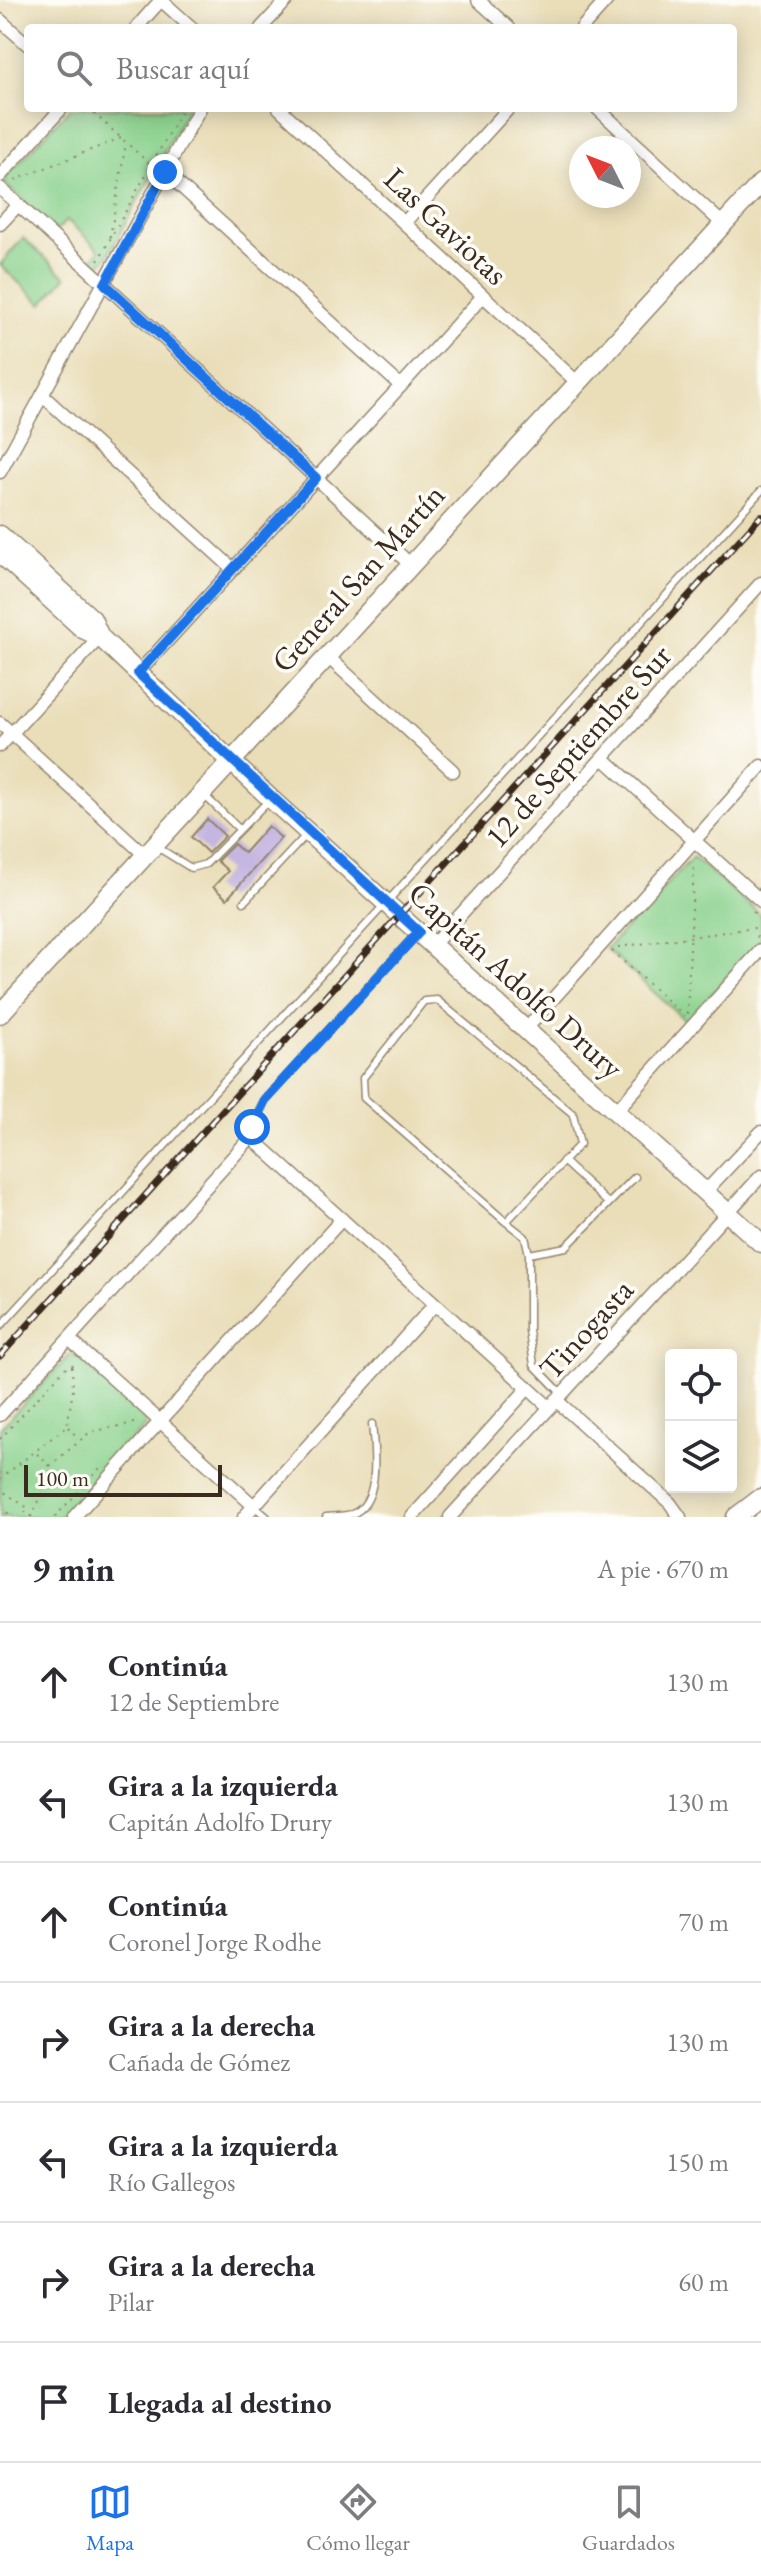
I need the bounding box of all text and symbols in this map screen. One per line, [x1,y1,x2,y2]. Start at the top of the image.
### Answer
search box [24,24,737,112]
icon: search [52,46,96,90]
text: Buscar aquí [116,49,250,88]
north arrow [569,136,641,208]
route end [147,154,183,190]
street label: Las Gaviotas [375,158,517,294]
street label: General San Martín [262,475,454,681]
street label: 12 de Septiembre Sur [475,635,681,857]
street label: Capitán Adolfo Drury [400,872,633,1088]
route start [234,1109,270,1145]
street label: Tinogasta [530,1269,643,1388]
map controls [665,1349,737,1493]
button: locate [665,1349,737,1421]
button: layers [665,1421,737,1493]
scale bar [24,1461,222,1497]
text: 100 m [36,1464,89,1493]
text: 9 min [32,1547,115,1591]
text: A pie · 670 m [597,1552,729,1586]
text: Continúa [108,1646,228,1685]
icon: ahead [32,1660,76,1704]
text: 130 m [666,1665,729,1699]
text: 12 de Septiembre [108,1685,280,1719]
text: Gira a la izquierda [108,1766,338,1805]
icon: left [32,1780,76,1824]
text: 130 m [666,1785,729,1819]
text: Capitán Adolfo Drury [108,1805,332,1839]
text: Continúa [108,1886,228,1925]
icon: ahead [32,1900,76,1944]
text: 70 m [679,1905,729,1939]
text: Coronel Jorge Rodhe [108,1925,321,1959]
text: Gira a la derecha [108,2006,315,2045]
icon: right [32,2020,76,2064]
text: 130 m [666,2025,729,2059]
text: Cañada de Gómez [108,2045,290,2079]
text: Gira a la izquierda [108,2126,338,2165]
icon: left [32,2140,76,2184]
text: 150 m [666,2145,729,2179]
text: Río Gallegos [108,2165,236,2199]
text: Gira a la derecha [108,2246,315,2285]
icon: right [32,2260,76,2304]
text: 60 m [679,2265,729,2299]
text: Pilar [108,2285,154,2319]
icon: arrive [32,2380,76,2424]
text: Llegada al destino [108,2383,332,2422]
tab: Mapa [86,2480,134,2557]
tab: Cómo llegar [306,2480,410,2557]
tab: Guardados [582,2480,675,2557]

